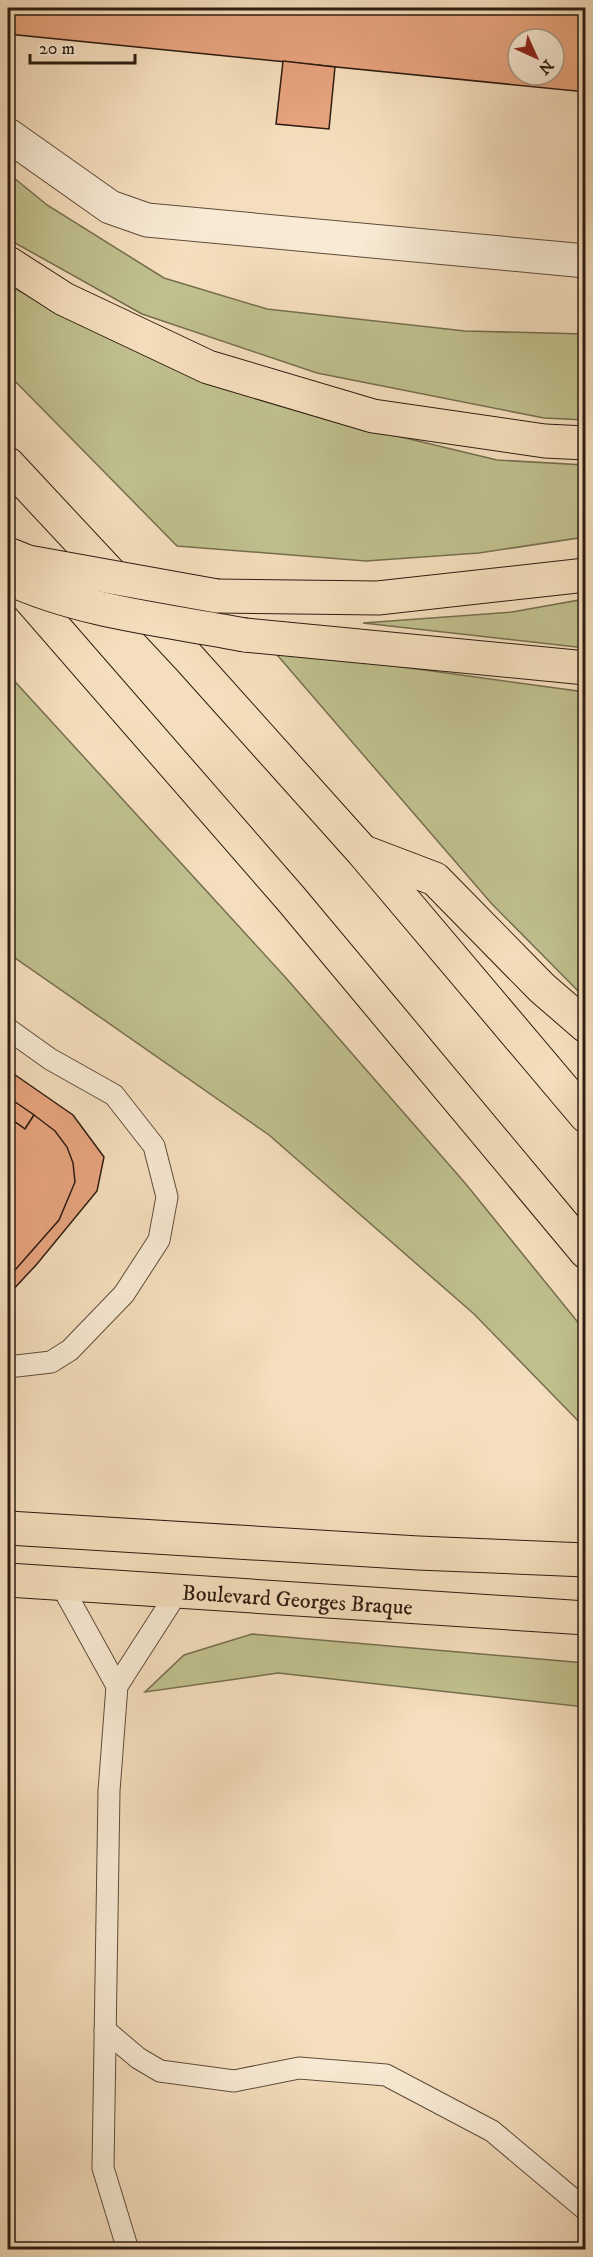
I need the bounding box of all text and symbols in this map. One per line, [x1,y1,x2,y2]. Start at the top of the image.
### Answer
scale bar [30,27,135,65]
north arrow [506,27,566,87]
text: 20 m [39,38,75,60]
text: N [534,55,558,79]
street label: Boulevard Georges Braque [181,1579,413,1622]

